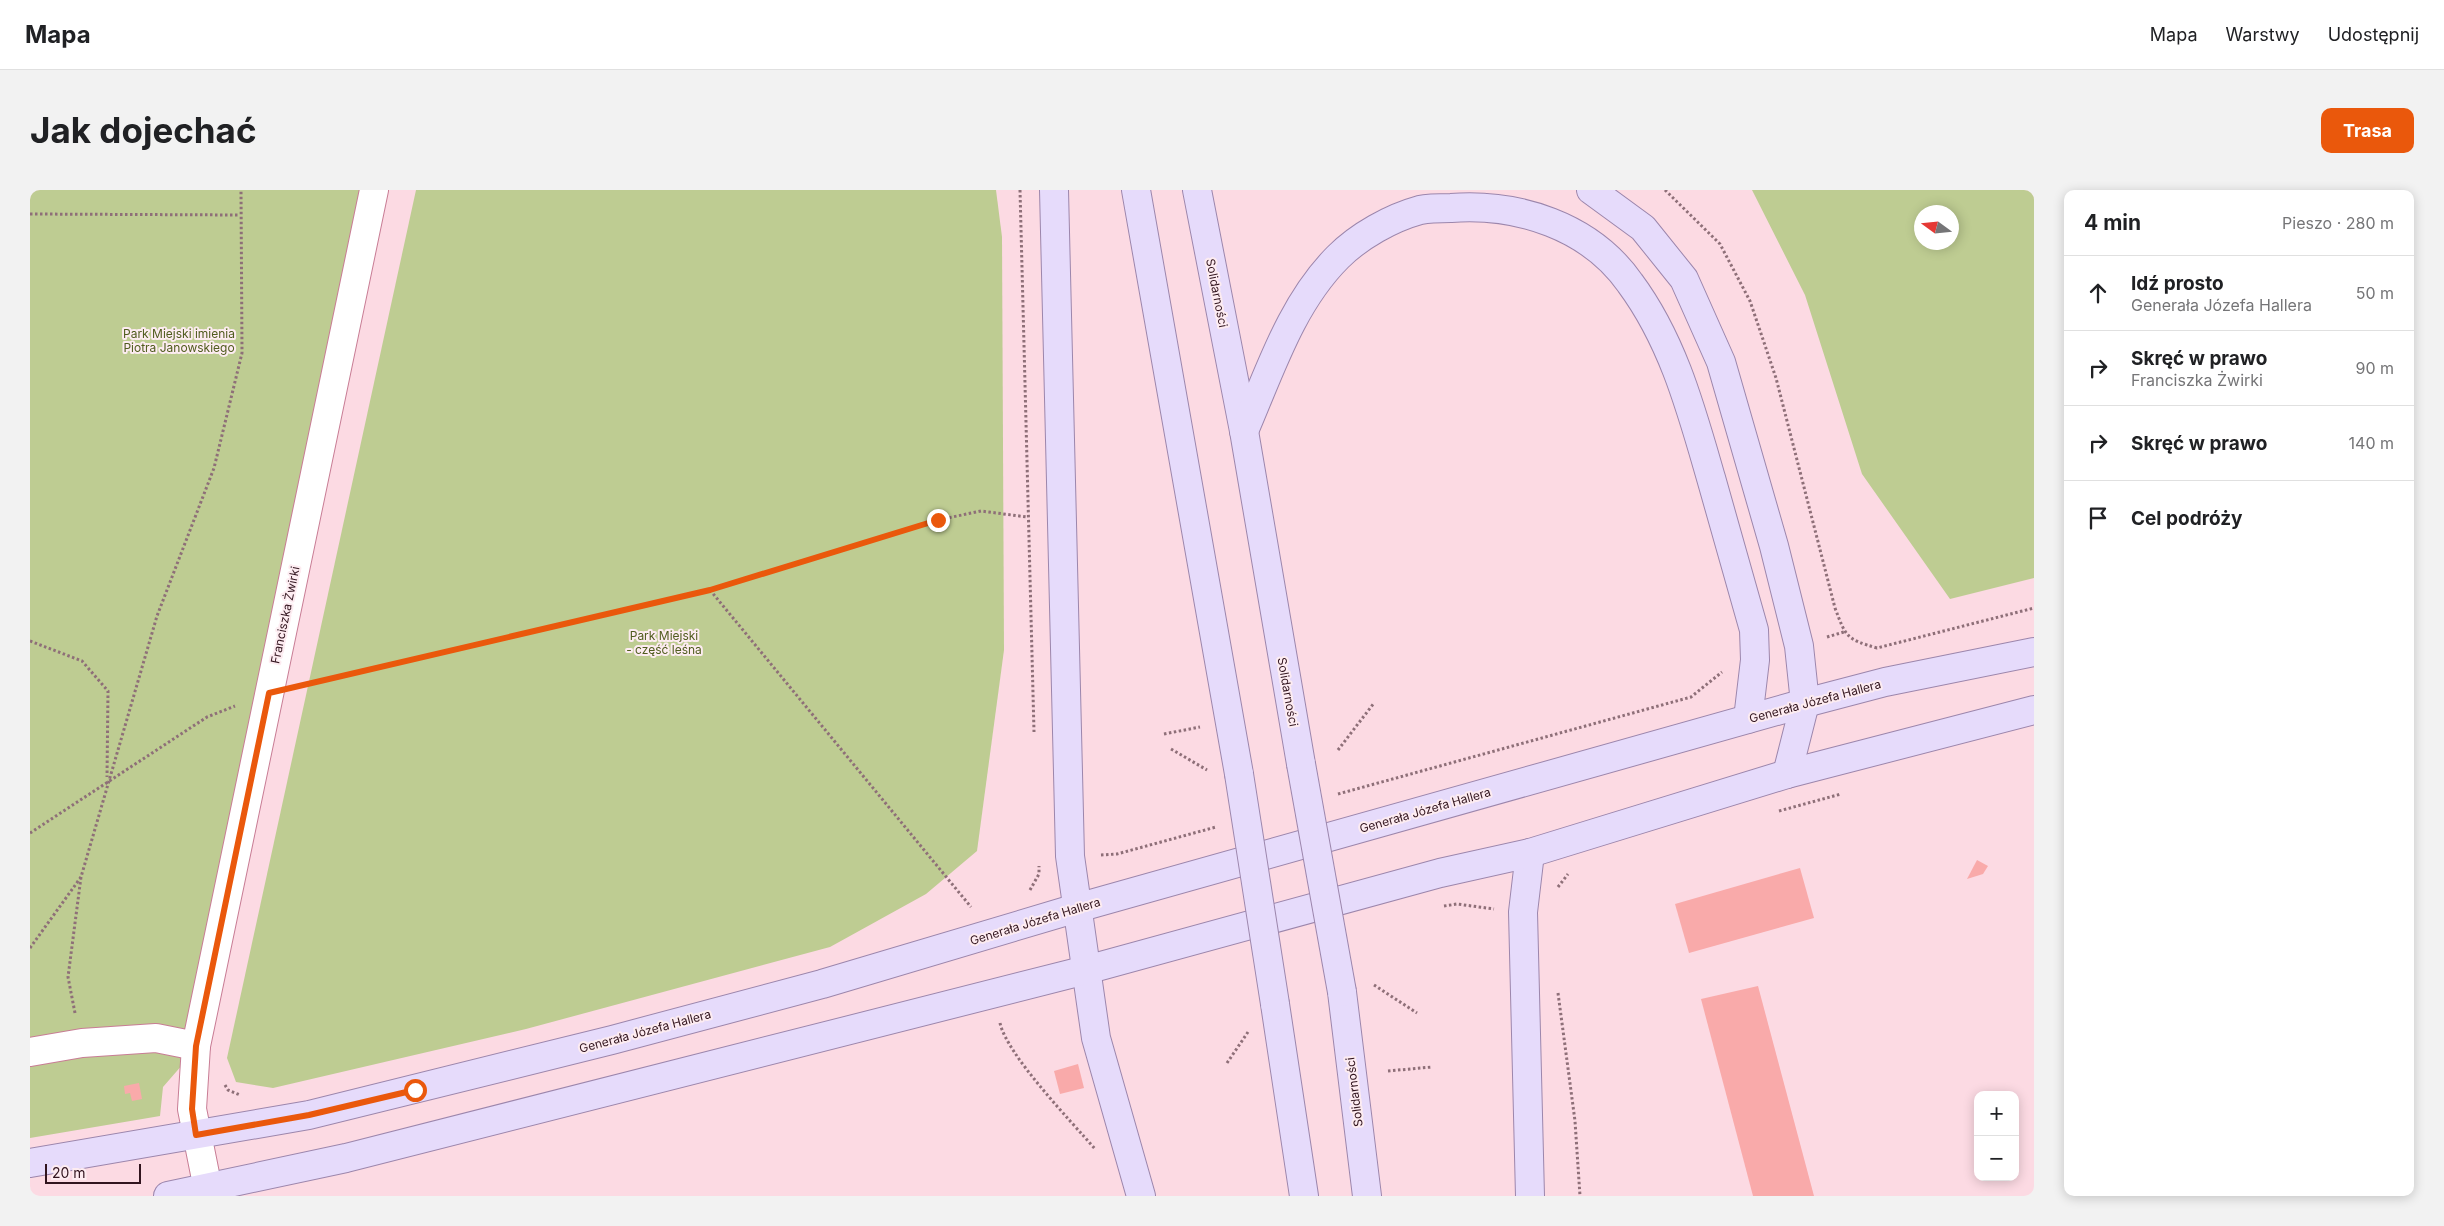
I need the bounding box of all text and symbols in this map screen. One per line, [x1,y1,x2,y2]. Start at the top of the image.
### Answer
text: Mapa [25,20,91,49]
text: Mapa [2150,24,2197,45]
text: Warstwy [2225,24,2300,45]
text: Udostępnij [2328,24,2419,45]
button: Trasa [2321,108,2414,153]
text: Jak dojechać [30,109,257,151]
north arrow [1914,205,1959,250]
text: 4 min [2084,210,2141,235]
text: Pieszo · 280 m [2282,213,2394,233]
street label: Solidarności [1203,257,1231,329]
text: Idź prosto [2131,272,2224,295]
icon: ahead [2084,279,2112,307]
text: 50 m [2356,283,2394,303]
text: Generała Józefa Hallera [2131,295,2312,315]
park label: Park Miejski imienia Piotra Janowskiego [123,326,235,355]
text: Skręć w prawo [2131,347,2267,370]
icon: right [2084,354,2112,382]
text: 90 m [2355,358,2394,378]
text: Franciszka Żwirki [2131,370,2263,390]
icon: right [2084,429,2112,457]
text: Skręć w prawo [2131,432,2267,455]
text: 140 m [2349,433,2394,453]
icon: arrive [2084,504,2112,532]
text: Cel podróży [2131,507,2243,530]
route end [927,509,950,532]
street label: Franciszka Żwirki [267,565,303,665]
park label: Park Miejski - część leśna [626,628,702,657]
street label: Solidarności [1275,656,1301,728]
street label: Generała Józefa Hallera [1748,676,1882,726]
street label: Generała Józefa Hallera [1358,784,1492,836]
street label: Generała Józefa Hallera [968,894,1102,948]
street label: Generała Józefa Hallera [578,1006,712,1056]
street label: Solidarności [1342,1056,1366,1128]
route start [404,1079,427,1102]
map controls [1974,1091,2019,1181]
button: + [1974,1091,2019,1136]
button: − [1974,1136,2019,1181]
scale bar [45,1161,141,1184]
text: 20 m [52,1164,86,1181]

